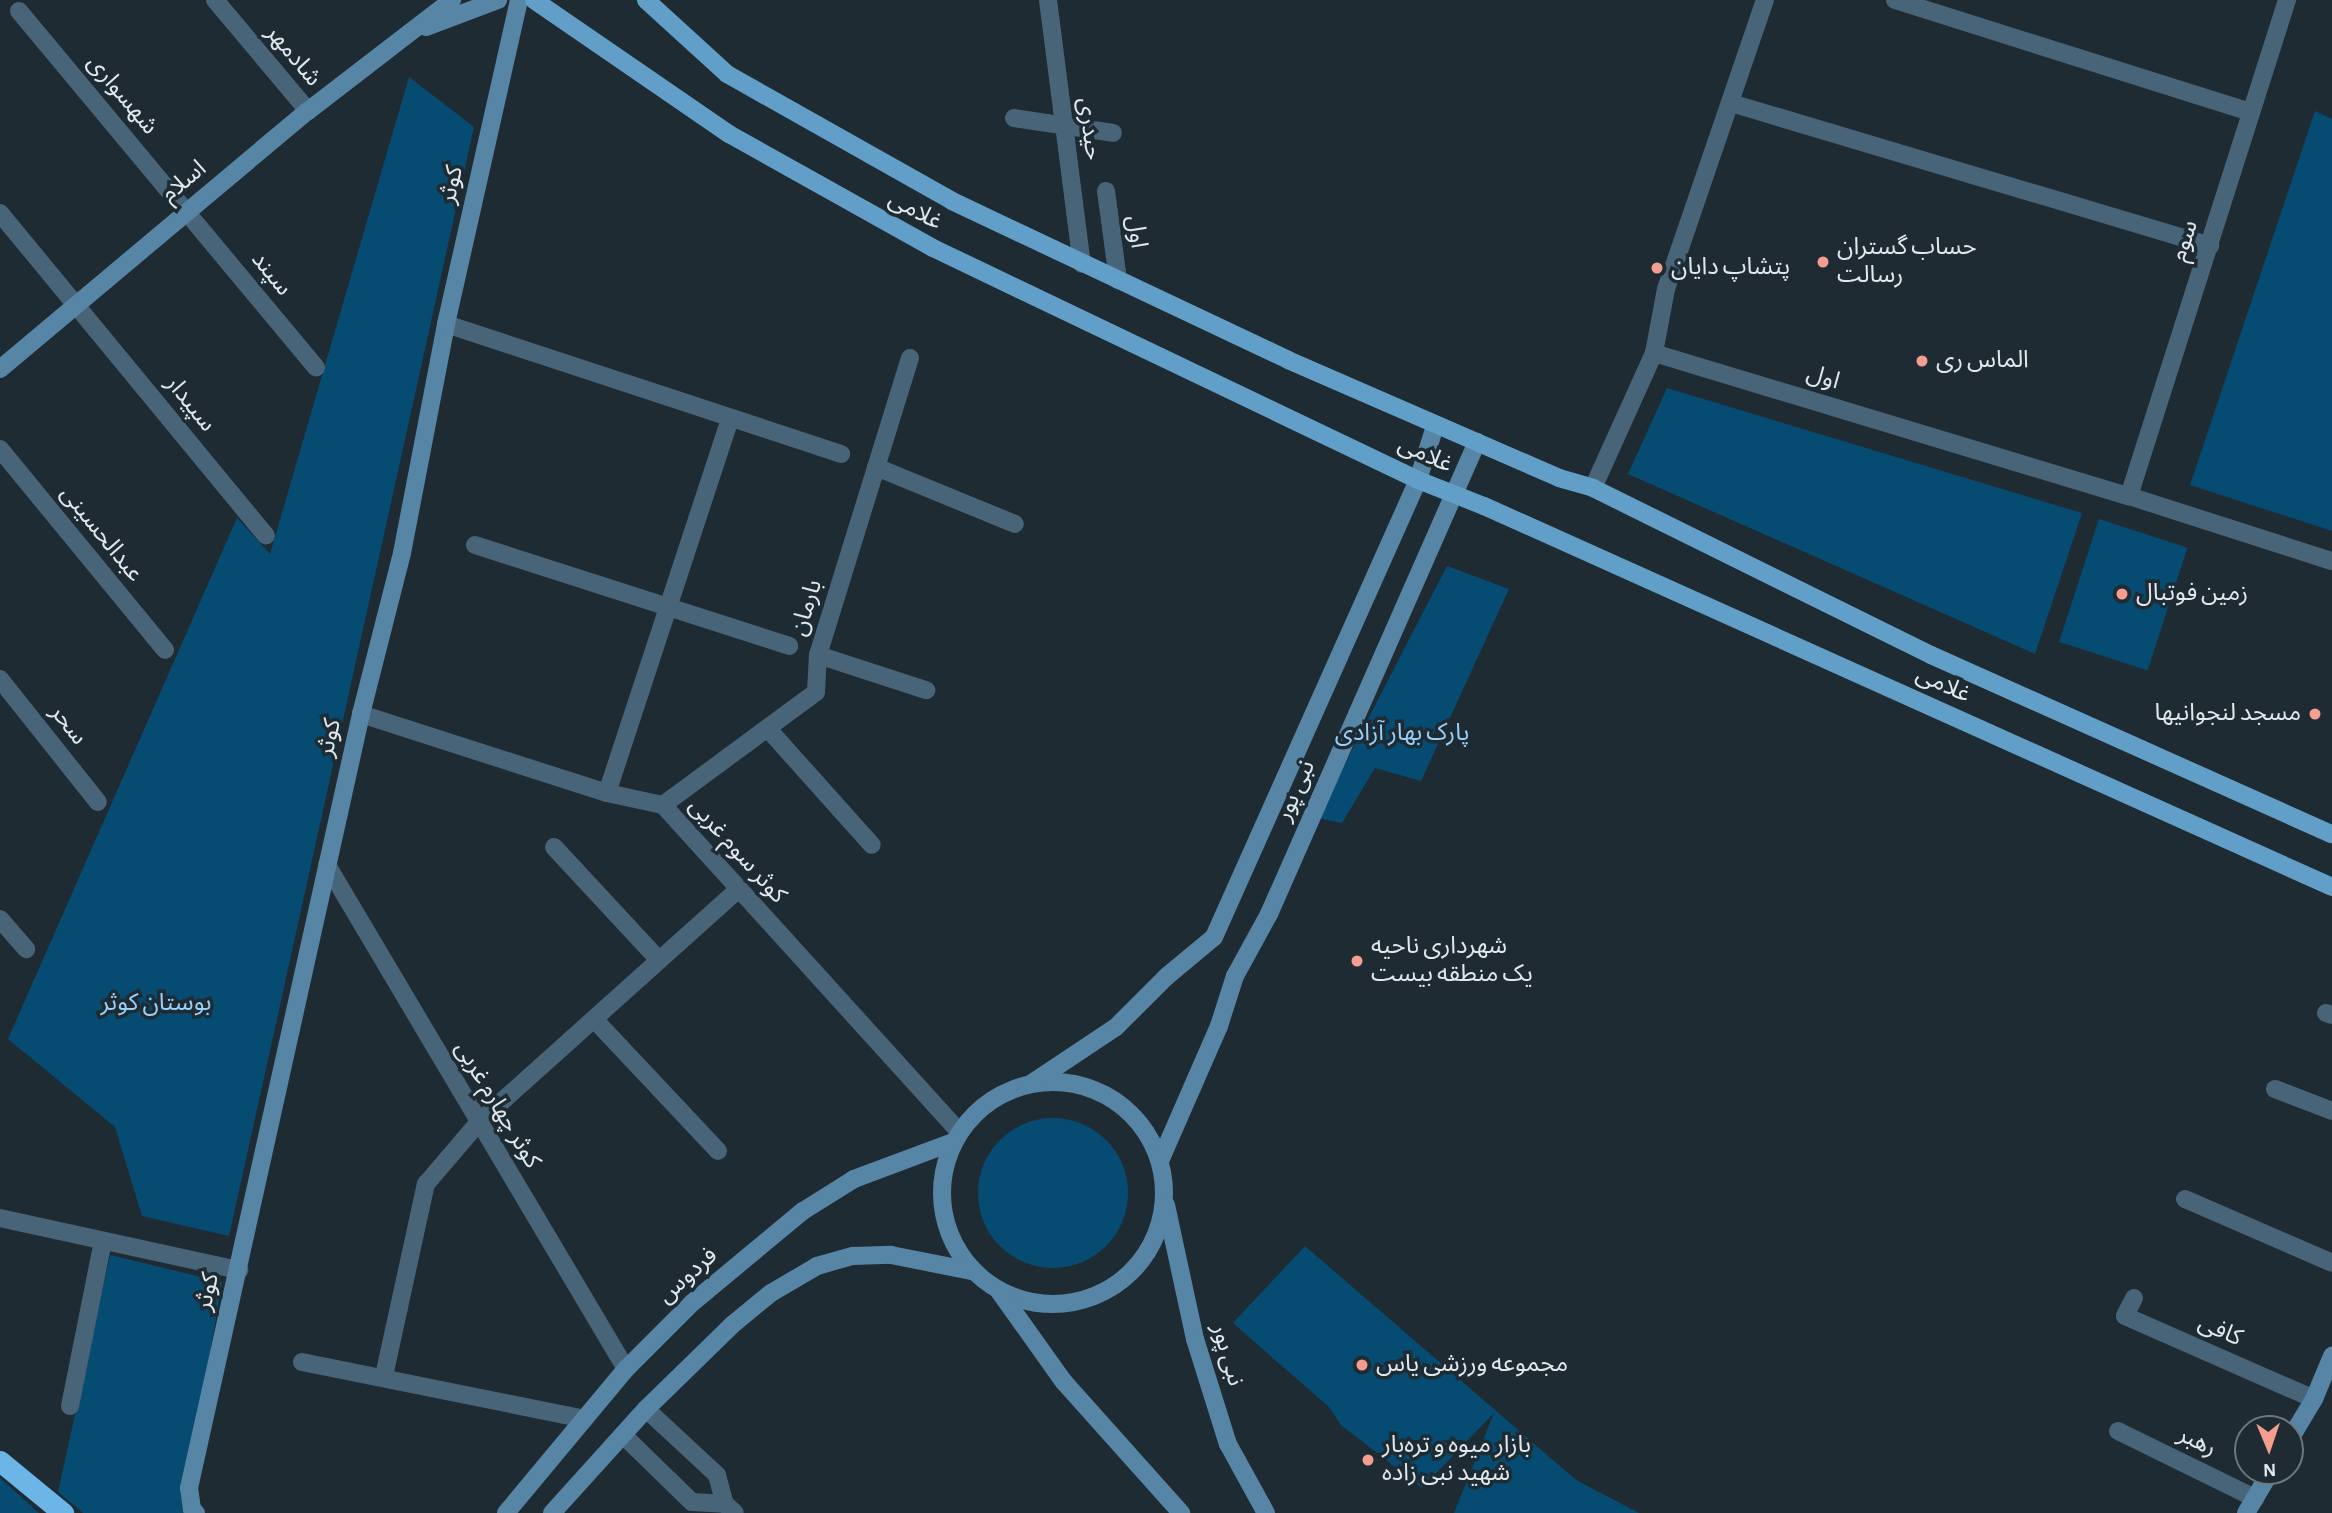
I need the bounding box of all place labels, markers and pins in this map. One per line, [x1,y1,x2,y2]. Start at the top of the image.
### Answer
place label: حساب گستران رسالت [1837,234,1977,290]
place label: پتشاپ دایان [1671,254,1790,282]
marker: حساب گستران رسالت [1815,254,1831,270]
marker: پتشاپ دایان [1649,260,1665,276]
place label: الماس ری [1936,347,2029,375]
marker: الماس ری [1914,353,1930,369]
place label: زمین فوتبال [2136,580,2248,608]
marker: زمین فوتبال [2114,586,2130,602]
place label: مسجد لنجوانیها [2155,700,2301,728]
marker: مسجد لنجوانیها [2307,706,2323,722]
place label: شهرداری ناحیه یک منطقه بیست [1371,933,1533,989]
marker: شهرداری ناحیه یک منطقه بیست [1349,953,1365,969]
place label: مجموعه ورزشی یاس [1376,1351,1568,1379]
marker: مجموعه ورزشی یاس [1354,1357,1370,1373]
place label: بازار میوه و تره‌بار شهید نبی زاده [1382,1432,1531,1488]
marker: بازار میوه و تره‌بار شهید نبی زاده [1360,1452,1376,1468]

